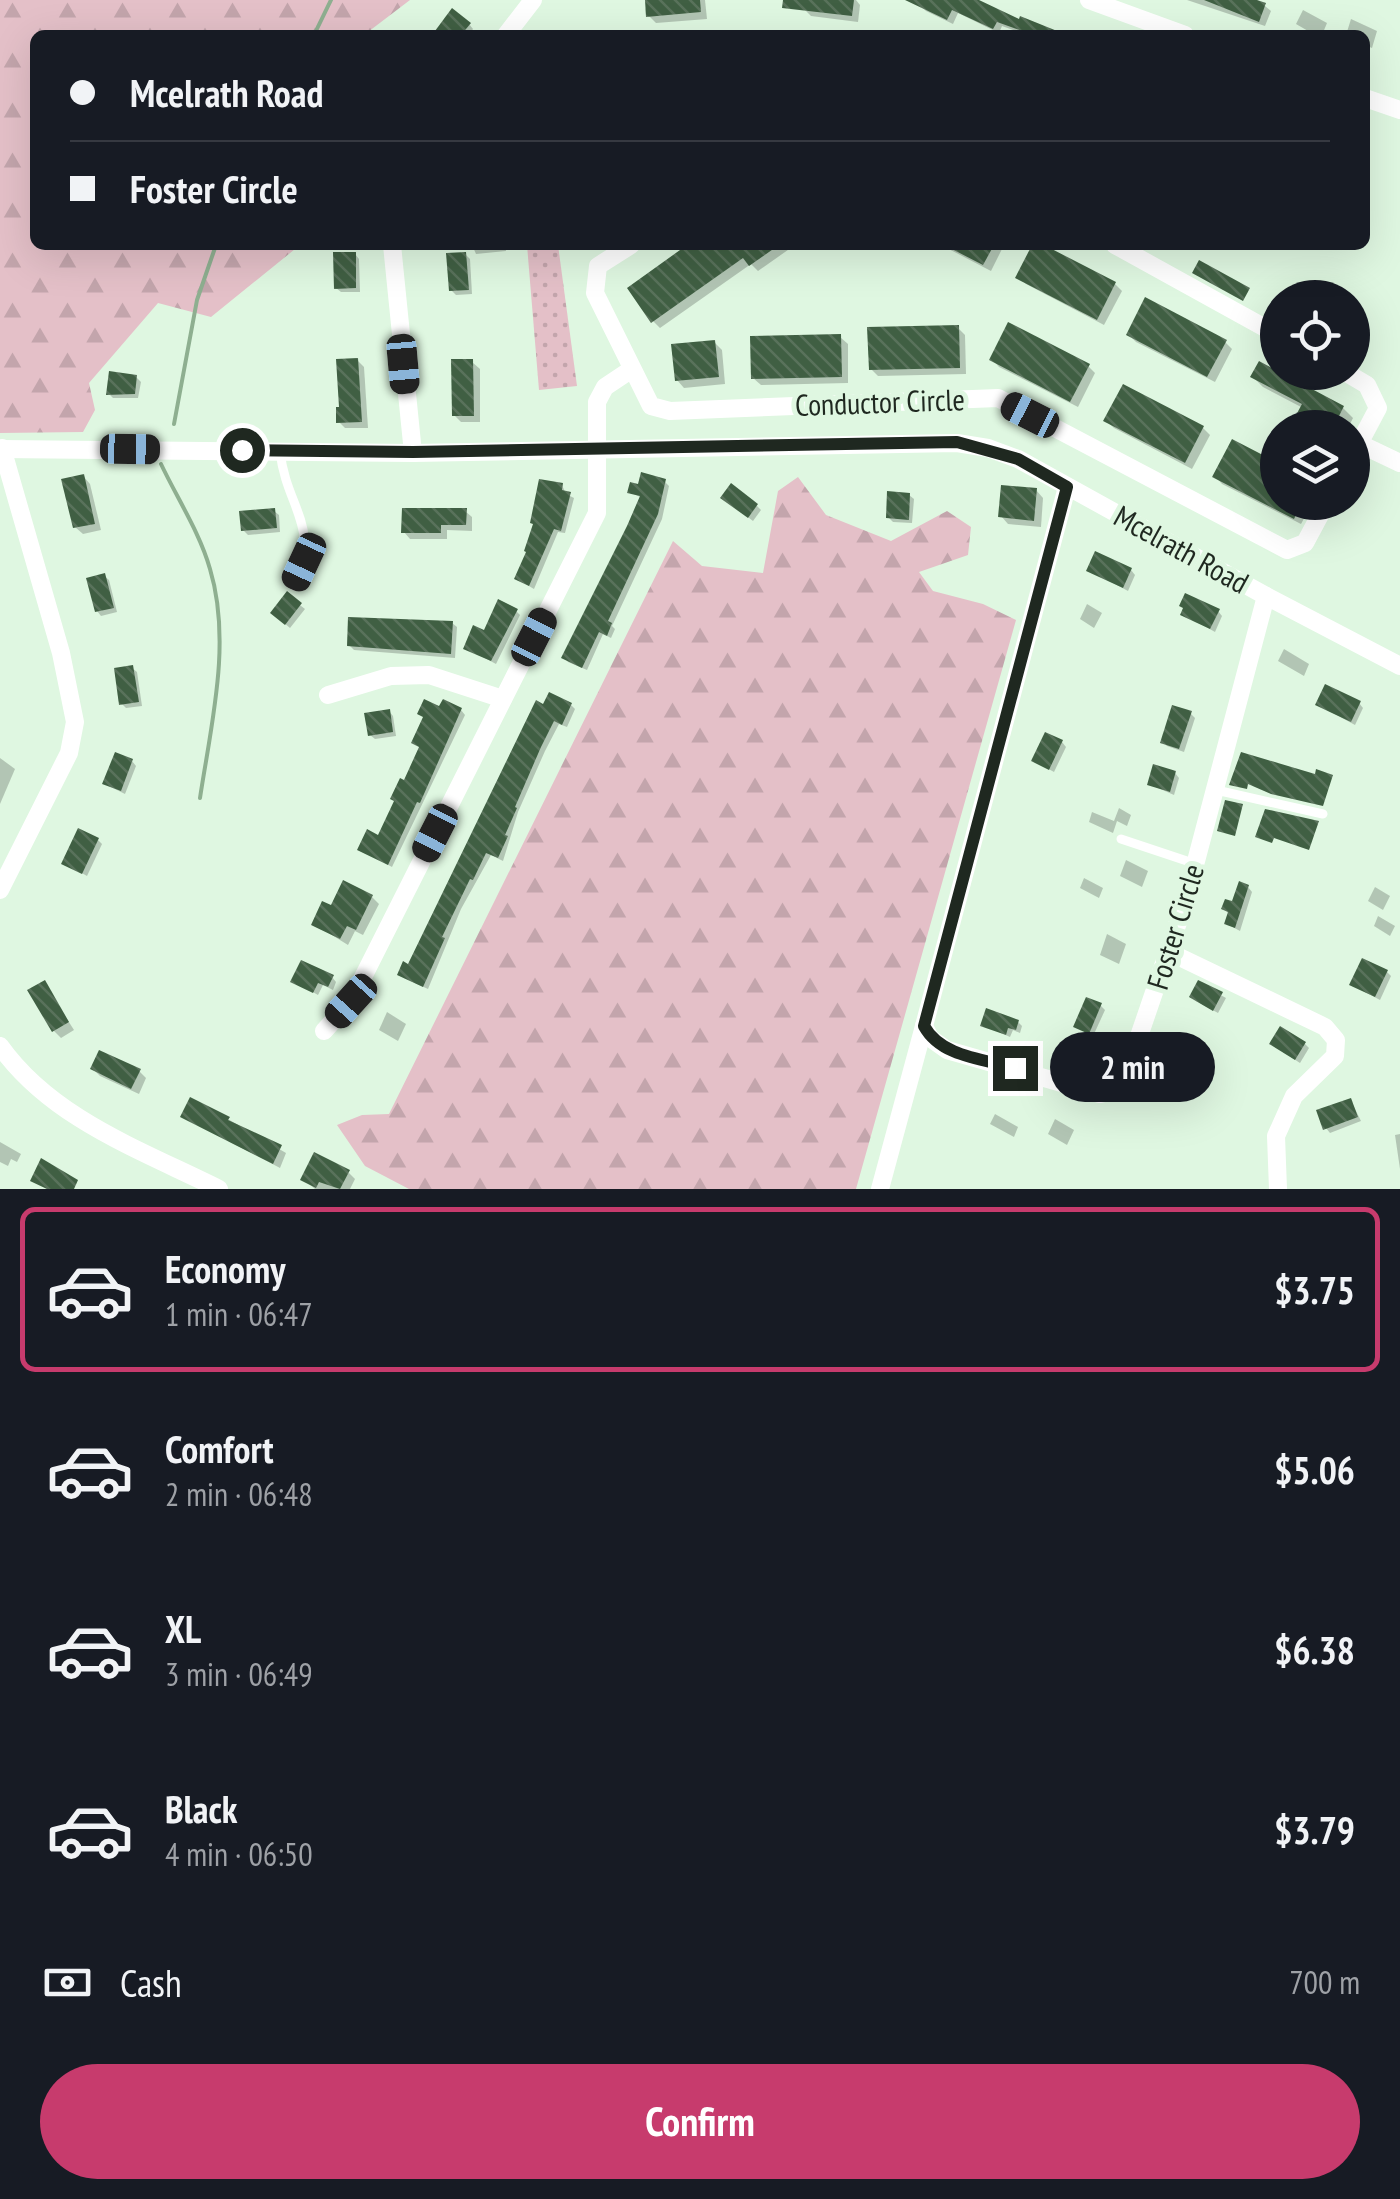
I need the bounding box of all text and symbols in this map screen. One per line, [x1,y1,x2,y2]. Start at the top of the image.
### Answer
text: Mcelrath Road [130,68,323,117]
text: Foster Circle [130,164,298,213]
map controls [1260,280,1370,520]
button: locate [1260,280,1370,390]
car [385,333,421,395]
street label: Conductor Circle [794,379,965,424]
car [996,388,1064,442]
button: layers [1260,410,1370,520]
route start [220,428,265,473]
car [100,433,160,465]
street label: Mcelrath Road [1108,496,1256,602]
car [278,528,330,596]
car [507,603,561,671]
car [408,799,462,867]
street label: Foster Circle [1137,859,1212,994]
car [320,969,382,1033]
callout: 2 min [1050,1033,1215,1103]
route end [993,1046,1038,1091]
text: 2 min [1100,1046,1165,1088]
text: Economy [165,1244,285,1293]
icon: car [45,1245,135,1335]
text: $3.75 [1274,1265,1355,1314]
text: 1 min · 06:47 [165,1293,313,1335]
text: Comfort [165,1424,274,1473]
icon: car [45,1425,135,1515]
text: $5.06 [1274,1445,1355,1494]
text: 2 min · 06:48 [165,1473,313,1515]
text: XL [165,1604,201,1653]
icon: car [45,1605,135,1695]
text: $6.38 [1274,1625,1355,1674]
text: 3 min · 06:49 [165,1653,313,1695]
text: Black [165,1784,238,1833]
icon: car [45,1785,135,1875]
text: $3.79 [1274,1805,1355,1854]
text: 4 min · 06:50 [165,1833,313,1875]
icon: cash [40,1955,95,2010]
text: Cash [120,1958,182,2007]
text: 700 m [1289,1961,1360,2003]
button: Confirm [40,2064,1360,2179]

